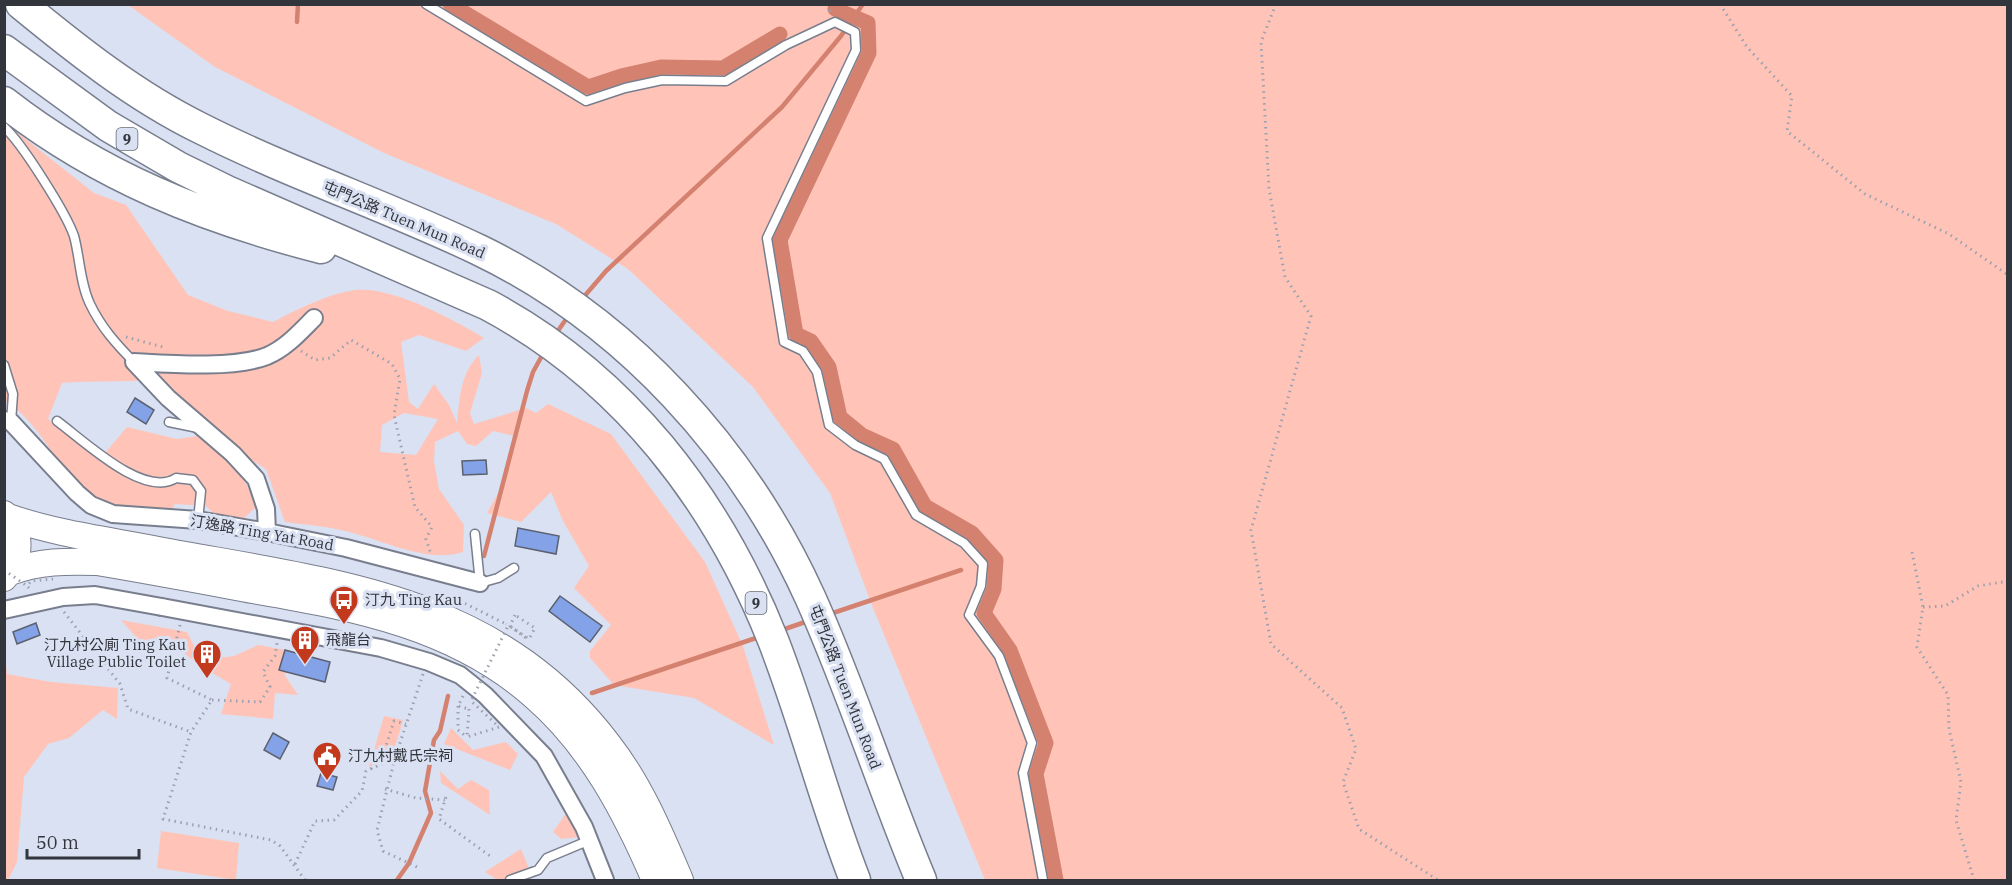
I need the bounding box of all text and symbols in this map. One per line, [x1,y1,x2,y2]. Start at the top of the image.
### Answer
road number: 9 [116,128,138,150]
street label: 屯門公路 Tuen Mun Road [320,177,488,262]
street label: 汀逸路 Ting Yat Road [189,511,335,554]
bus stop icon: 汀九 Ting Kau [328,584,360,626]
place label: 汀九 Ting Kau [365,590,462,609]
road number: 9 [746,592,766,614]
street label: 屯門公路 Tuen Mun Road [805,602,886,772]
building icon: 飛龍台 [289,624,321,666]
place label: 飛龍台 [326,630,371,649]
place label: 汀九村公廁 Ting Kau Village Public Toilet [44,635,186,671]
building icon: 汀九村公廁 Ting Kau Village Public Toilet [191,638,223,680]
public building icon: 汀九村戴氏宗祠 [311,740,343,782]
place label: 汀九村戴氏宗祠 [348,746,453,765]
scale bar [27,822,140,860]
text: 50 m [36,831,79,854]

